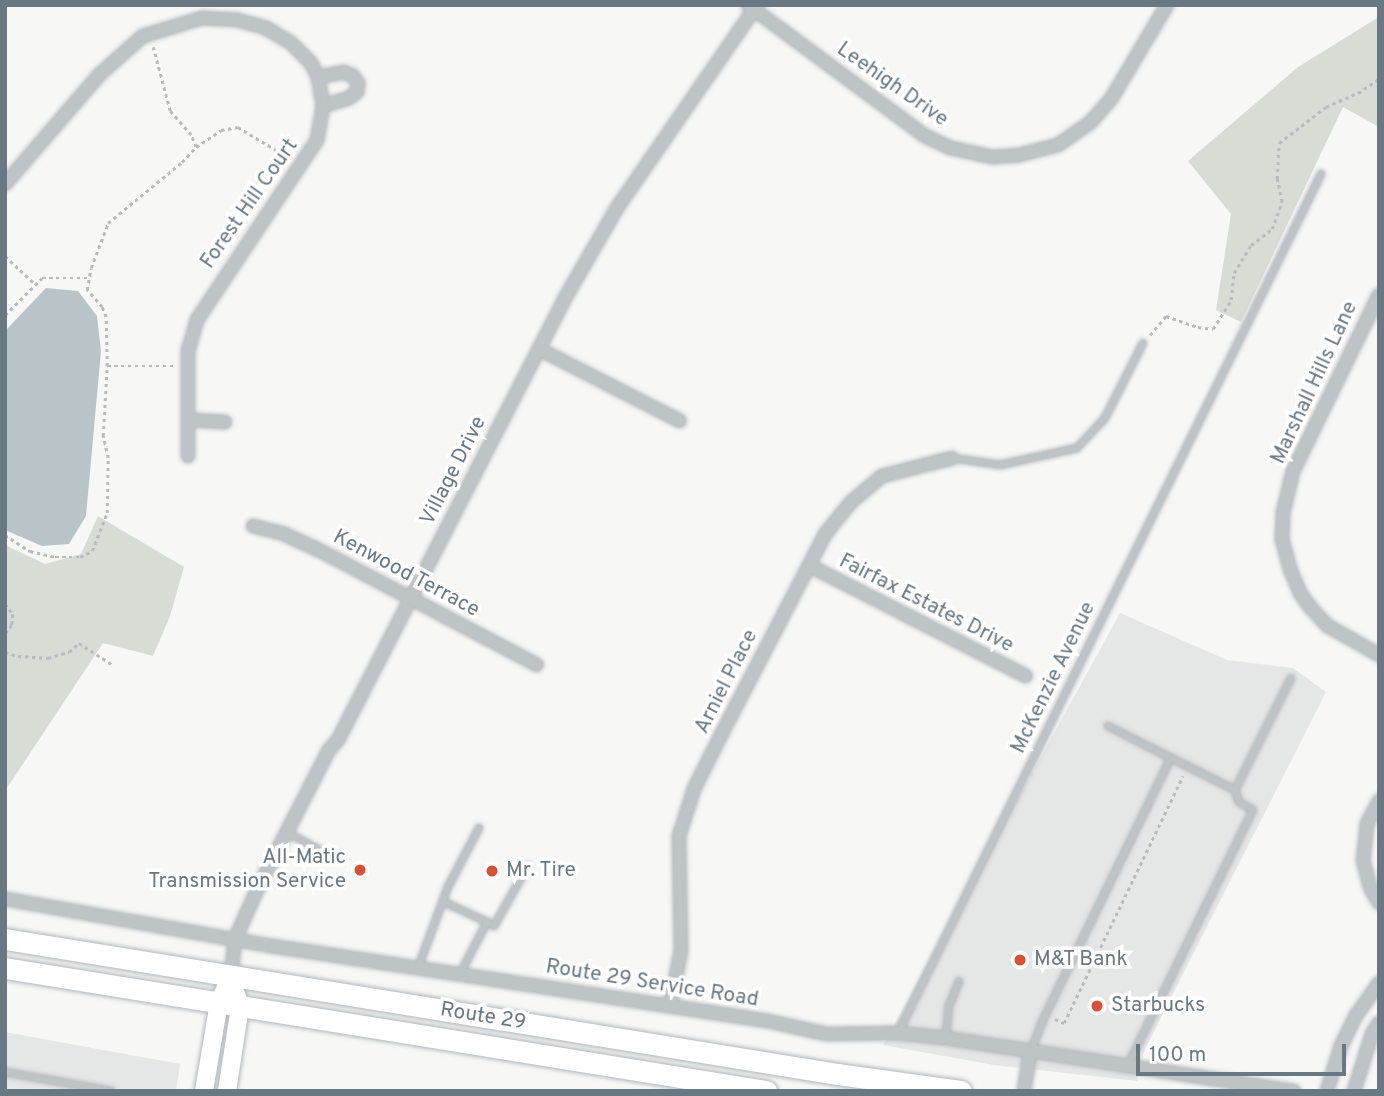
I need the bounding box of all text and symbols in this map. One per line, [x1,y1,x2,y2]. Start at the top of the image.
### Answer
street label: Leehigh Drive [831,37,953,133]
street label: Forest Hill Court [196,134,304,274]
street label: Marshall Hills Lane [1266,298,1364,468]
street label: Village Drive [416,412,492,530]
street label: Kenwood Terrace [328,525,484,623]
street label: Fairfax Estates Drive [834,549,1018,659]
street label: McKenzie Avenue [1006,598,1102,758]
street label: Arniel Place [690,626,764,738]
place label: All-Matic Transmission Service [148,845,346,895]
place label: Mr. Tire [506,858,577,884]
marker: All-Matic Transmission Service [352,862,368,878]
marker: Mr. Tire [484,863,500,879]
place label: M&T Bank [1034,947,1128,973]
marker: M&T Bank [1012,952,1028,968]
street label: Route 29 Service Road [544,955,760,1013]
place label: Starbucks [1111,993,1205,1019]
street label: Route 29 [438,998,528,1036]
marker: Starbucks [1089,998,1105,1014]
scale bar [1139,1030,1349,1074]
text: 100 m [1149,1042,1206,1069]

